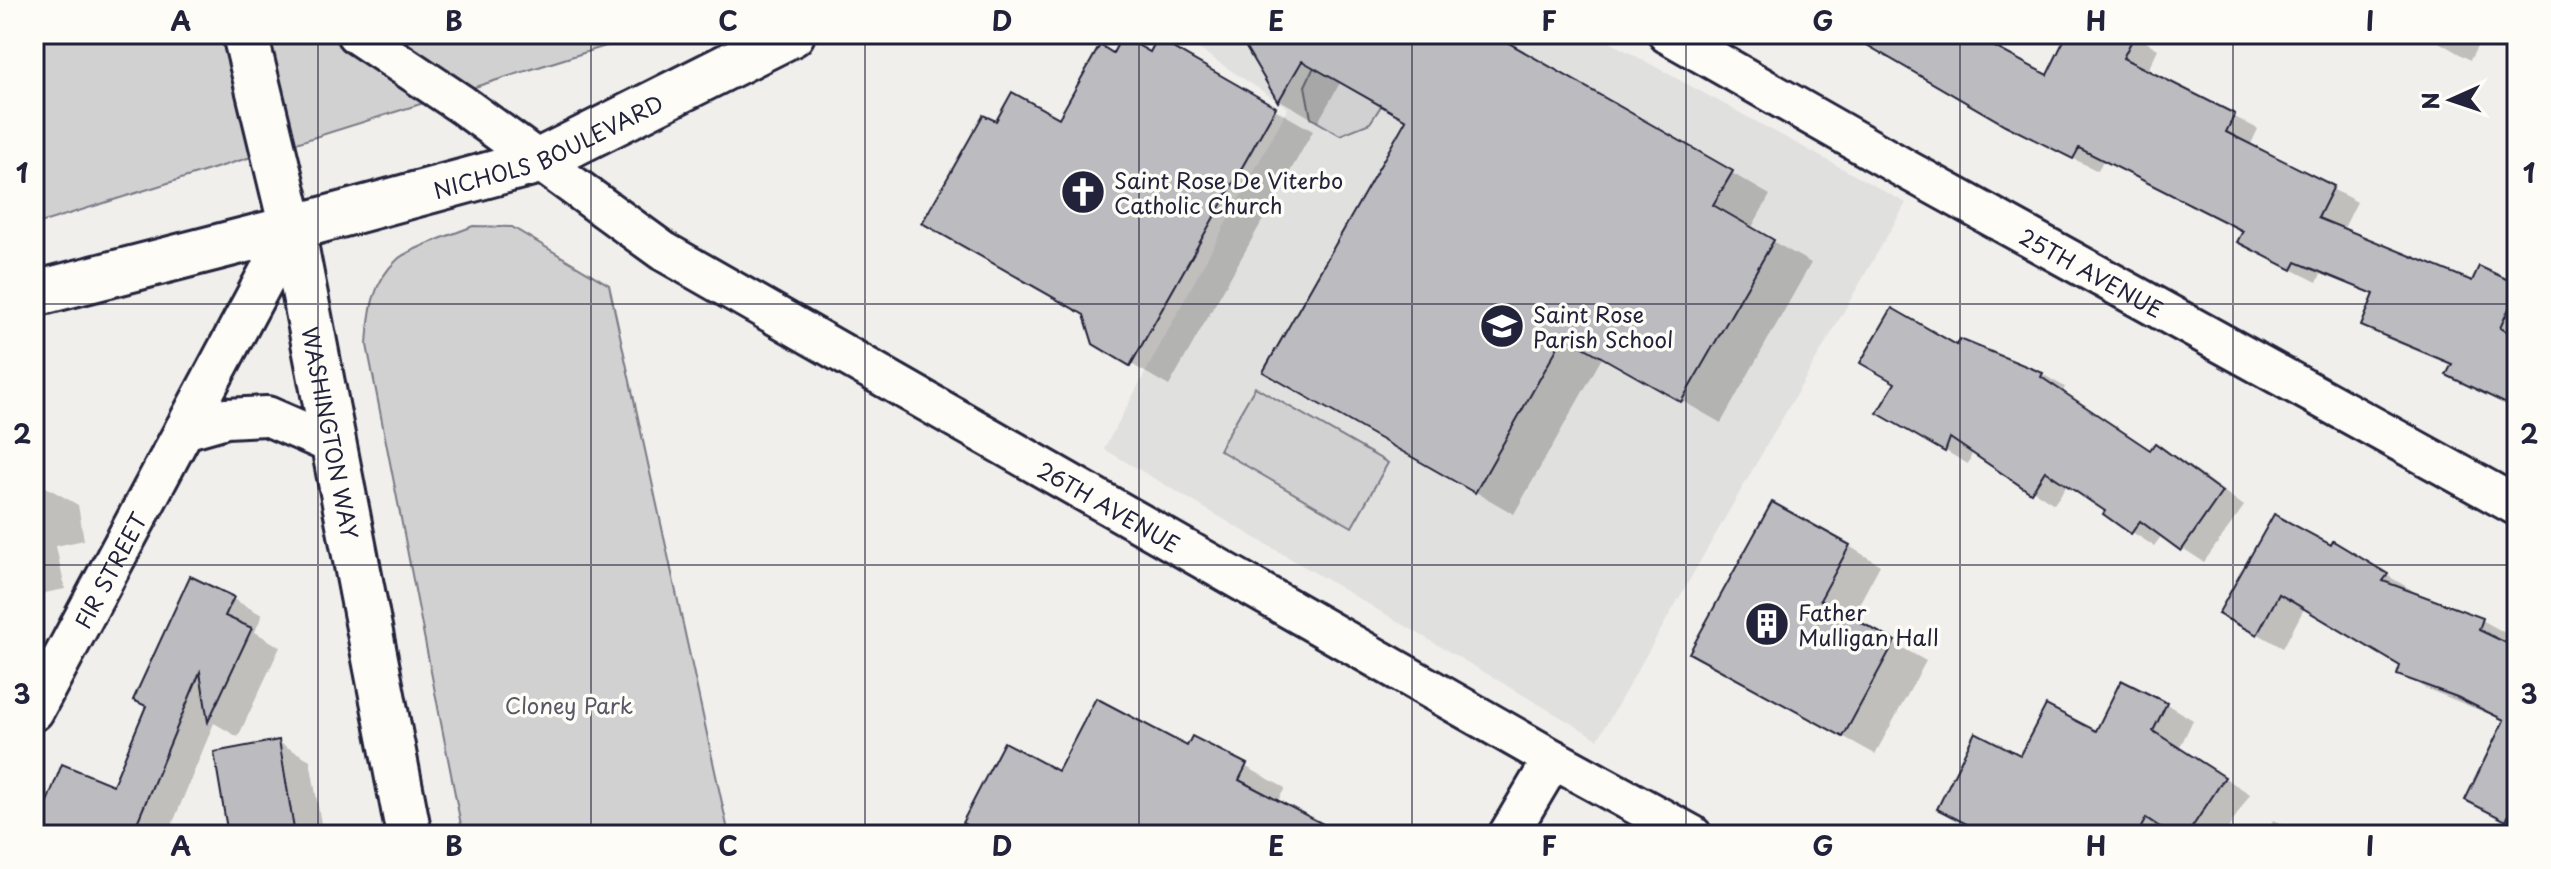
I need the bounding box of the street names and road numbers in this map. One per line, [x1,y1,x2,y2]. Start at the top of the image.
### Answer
street label: NICHOLS BOULEVARD [430,85,668,205]
street label: 25TH AVENUE [2014,219,2170,325]
street label: WASHINGTON WAY [295,324,368,542]
street label: 26TH AVENUE [1032,452,1187,560]
street label: FIR STREET [65,506,154,634]

